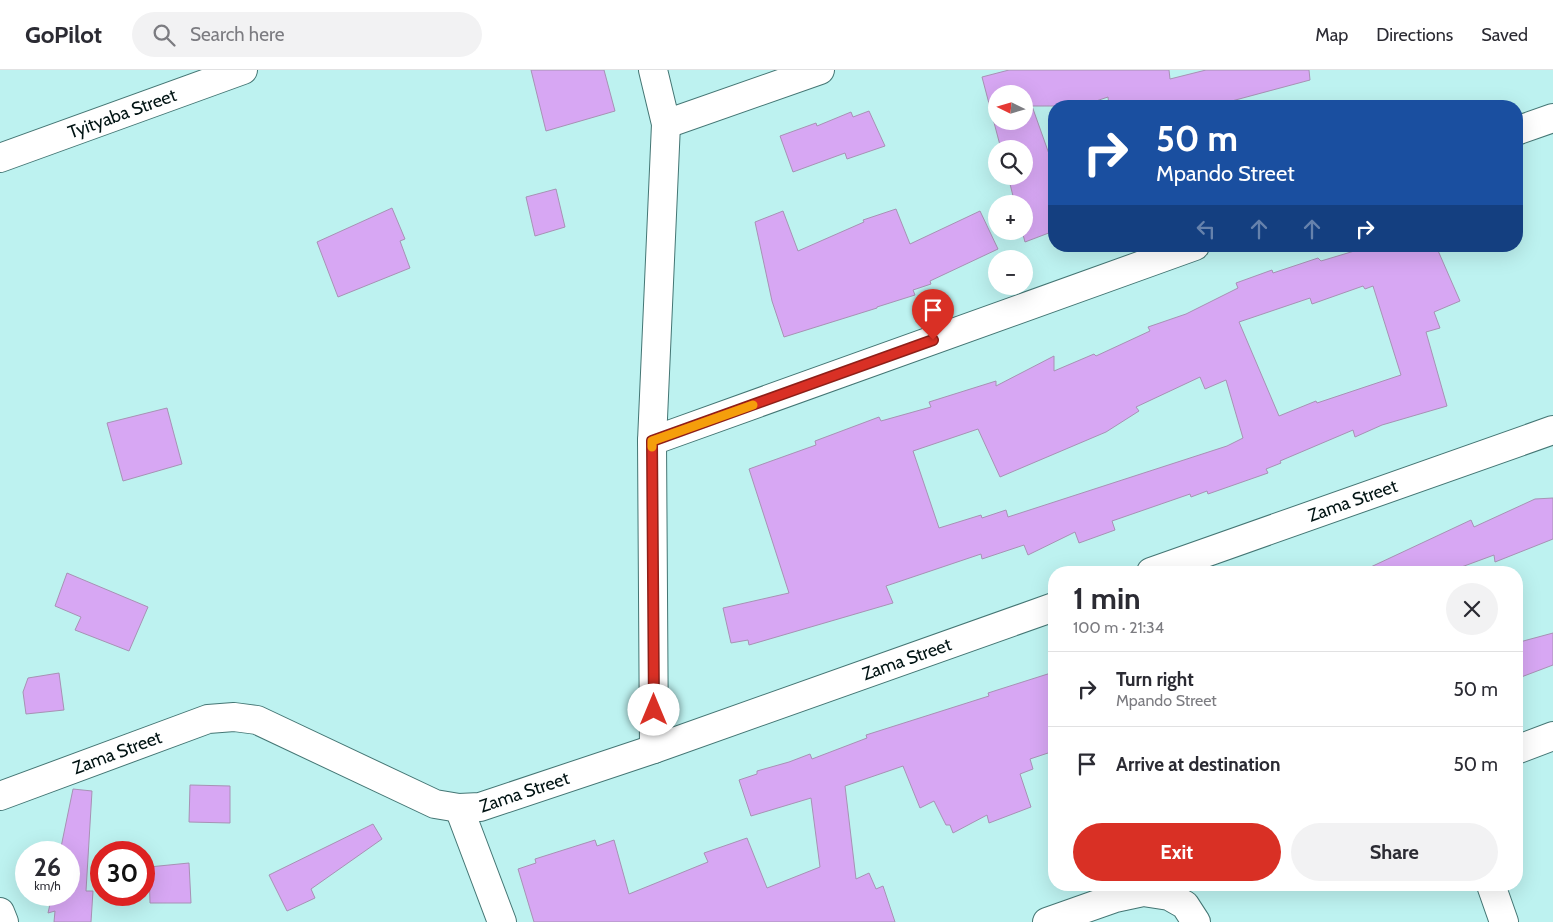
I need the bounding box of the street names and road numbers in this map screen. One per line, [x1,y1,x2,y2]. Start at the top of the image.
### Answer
street label: Tyityaba Street [65,84,179,143]
street label: Zama Street [1305,475,1400,527]
street label: Zama Street [859,633,954,685]
street label: Zama Street [70,726,165,779]
street label: Zama Street [477,767,572,817]

